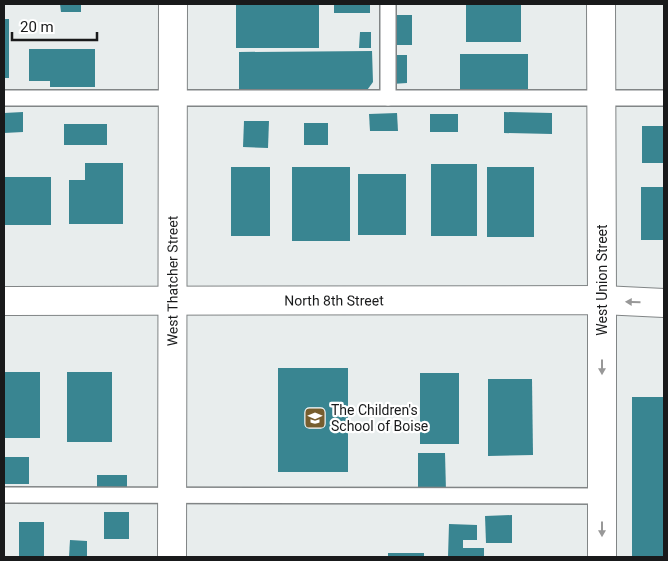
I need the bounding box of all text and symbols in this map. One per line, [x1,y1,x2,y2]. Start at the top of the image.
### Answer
scale bar [12,10,98,42]
text: 20 m [20,18,54,36]
street label: West Thatcher Street [164,215,181,346]
street label: West Union Street [594,224,610,336]
street label: North 8th Street [284,292,384,309]
one-way arrow [625,298,641,306]
one-way arrow [598,359,606,375]
place label: The Children's School of Boise [331,402,428,434]
school or university icon: The Children's School of Boise [303,406,327,430]
one-way arrow [598,521,606,537]

